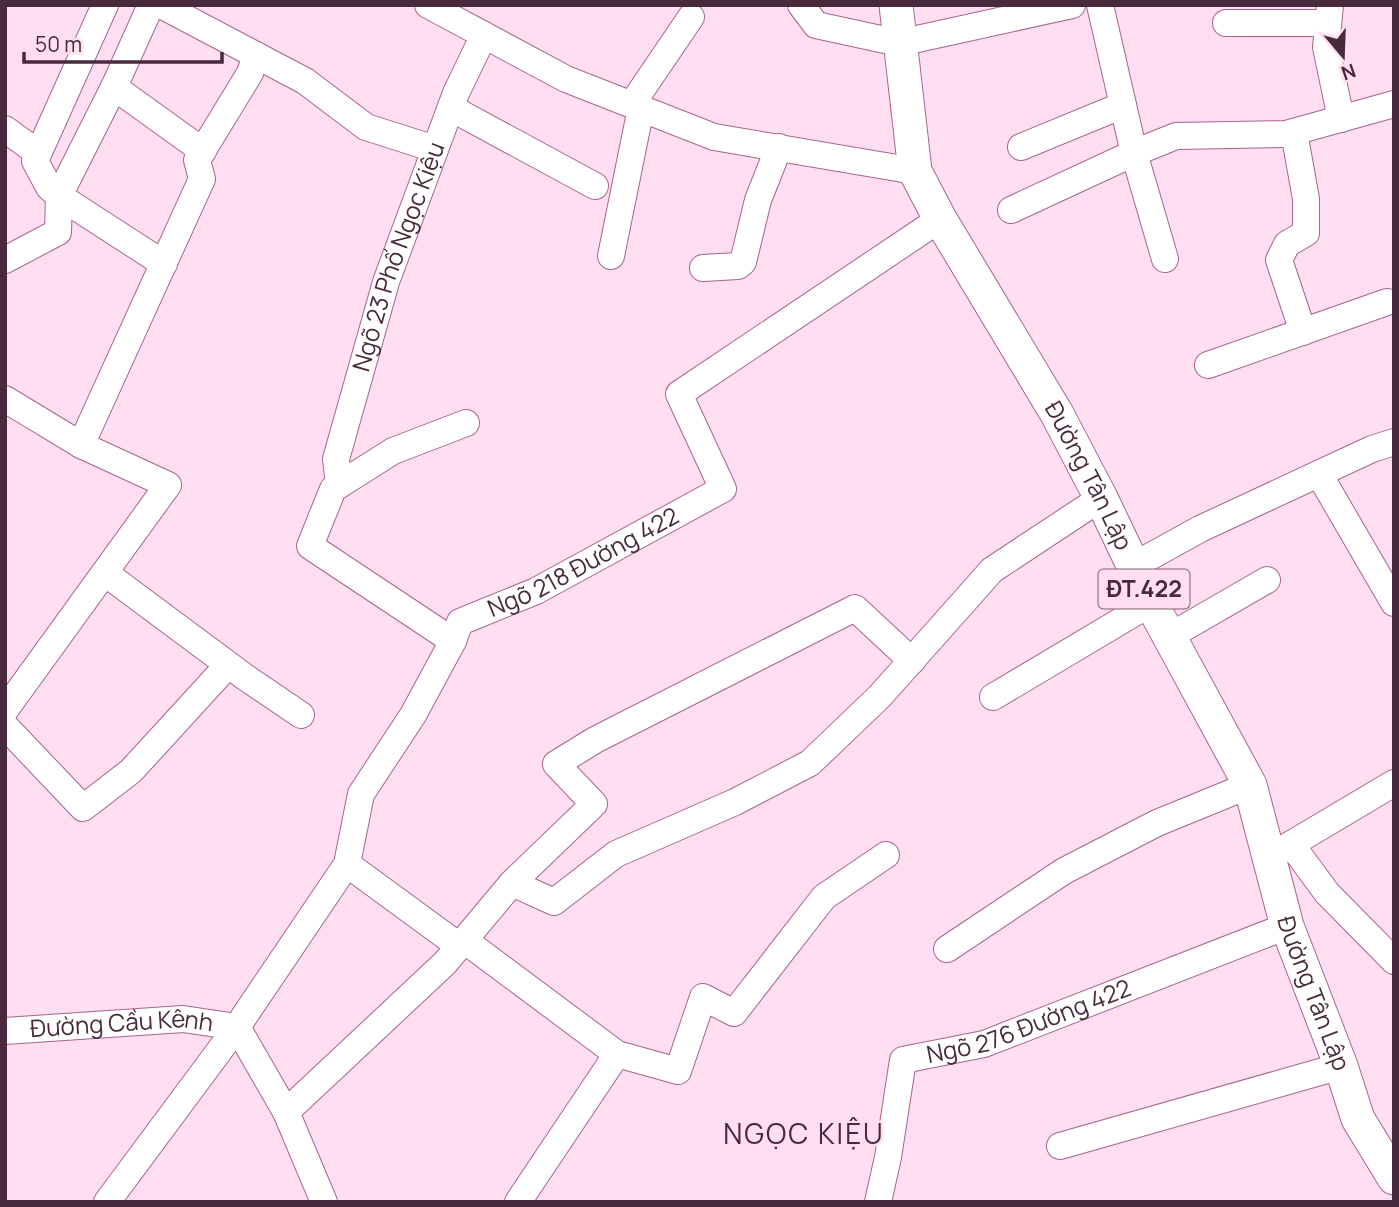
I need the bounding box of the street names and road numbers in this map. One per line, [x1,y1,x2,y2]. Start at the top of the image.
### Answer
street label: Ngõ 23 Phố Ngọc Kiệu [344,137,451,375]
street label: Đường Tân Lập [1038,394,1141,555]
street label: Ngõ 218 Đường 422 [482,498,684,624]
road number: ĐT.422 [1098,569,1190,608]
street label: Đường Tân Lập [1270,913,1359,1075]
street label: Ngõ 276 Đường 422 [923,970,1135,1070]
street label: Đường Cầu Kênh [29,1001,216,1044]

